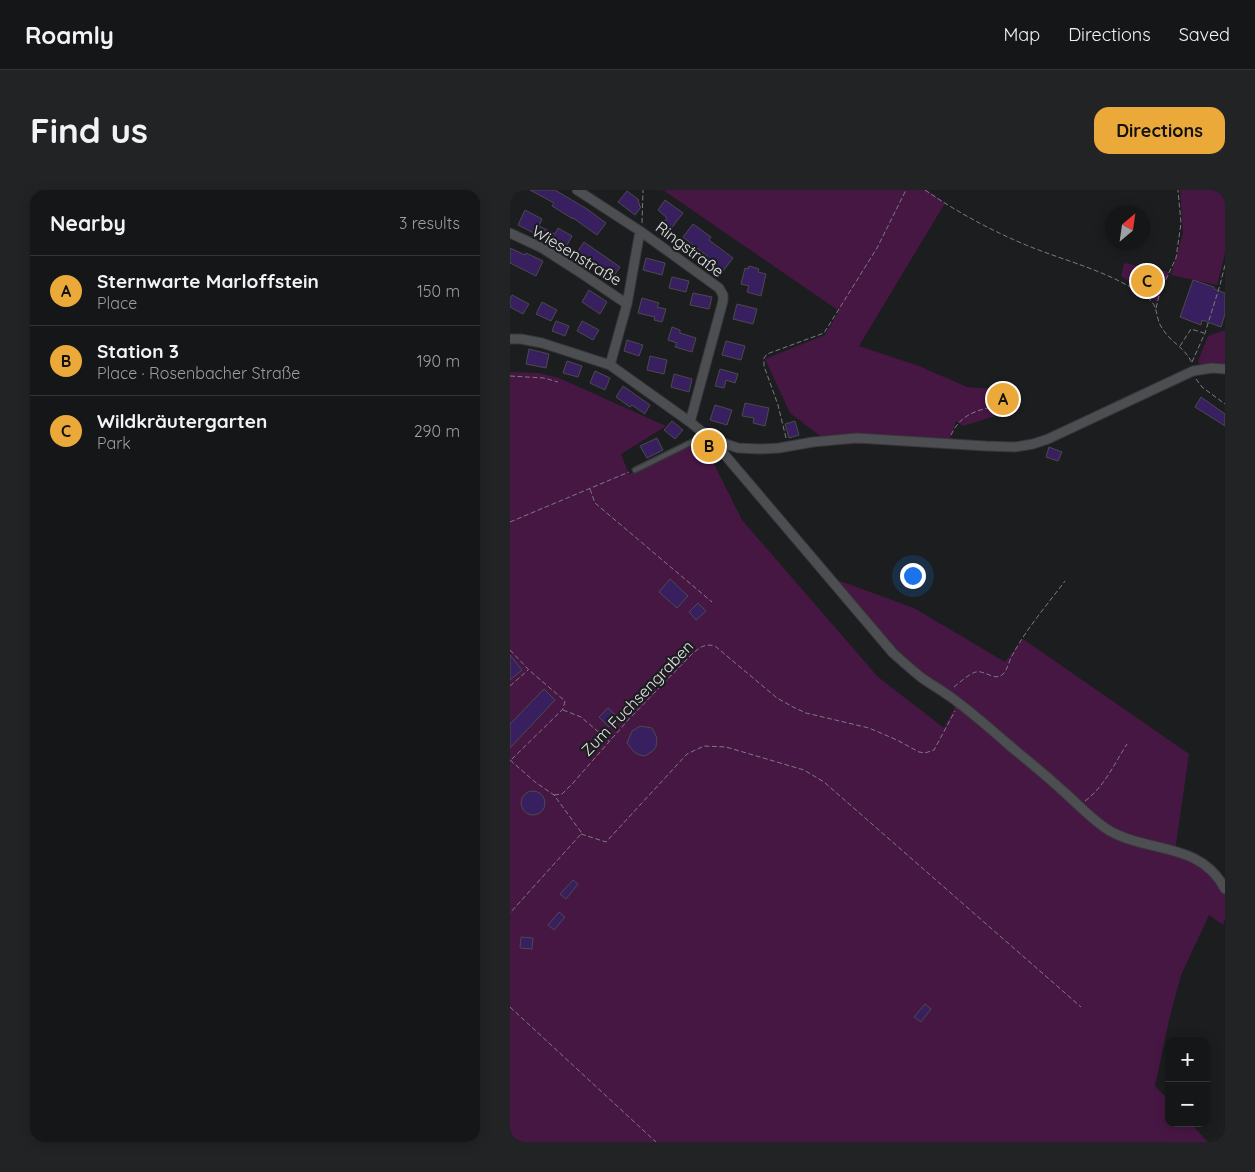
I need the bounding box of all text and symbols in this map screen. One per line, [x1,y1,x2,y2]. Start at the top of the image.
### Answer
text: Roamly [25,20,114,50]
text: Map [1003,23,1040,46]
text: Directions [1068,23,1151,46]
text: Saved [1179,23,1230,46]
button: Directions [1094,107,1225,154]
text: Find us [30,108,148,152]
north arrow [1105,205,1150,250]
text: Nearby [50,210,126,236]
text: 3 results [399,213,460,233]
street label: Ringstraße [652,217,728,281]
street label: Wiesenstraße [529,220,625,290]
pin: C [1131,262,1163,300]
text: Sternwarte Marloffstein [97,269,319,293]
text: A [61,281,71,301]
text: 150 m [417,281,460,301]
text: Place [97,293,137,313]
text: Station 3 [97,339,179,363]
text: B [61,351,71,371]
text: 190 m [417,351,460,371]
text: Place · Rosenbacher Straße [97,363,300,383]
pin: A [987,380,1019,418]
text: Wildkräutergarten [97,409,267,433]
text: C [61,421,71,441]
text: 290 m [414,421,460,441]
pin: B [693,427,725,465]
text: Park [97,433,131,453]
your location [900,563,926,589]
street label: Zum Fuchsengraben [577,636,697,760]
map controls [1165,1037,1210,1127]
button: + [1165,1037,1210,1082]
button: − [1165,1082,1210,1127]

